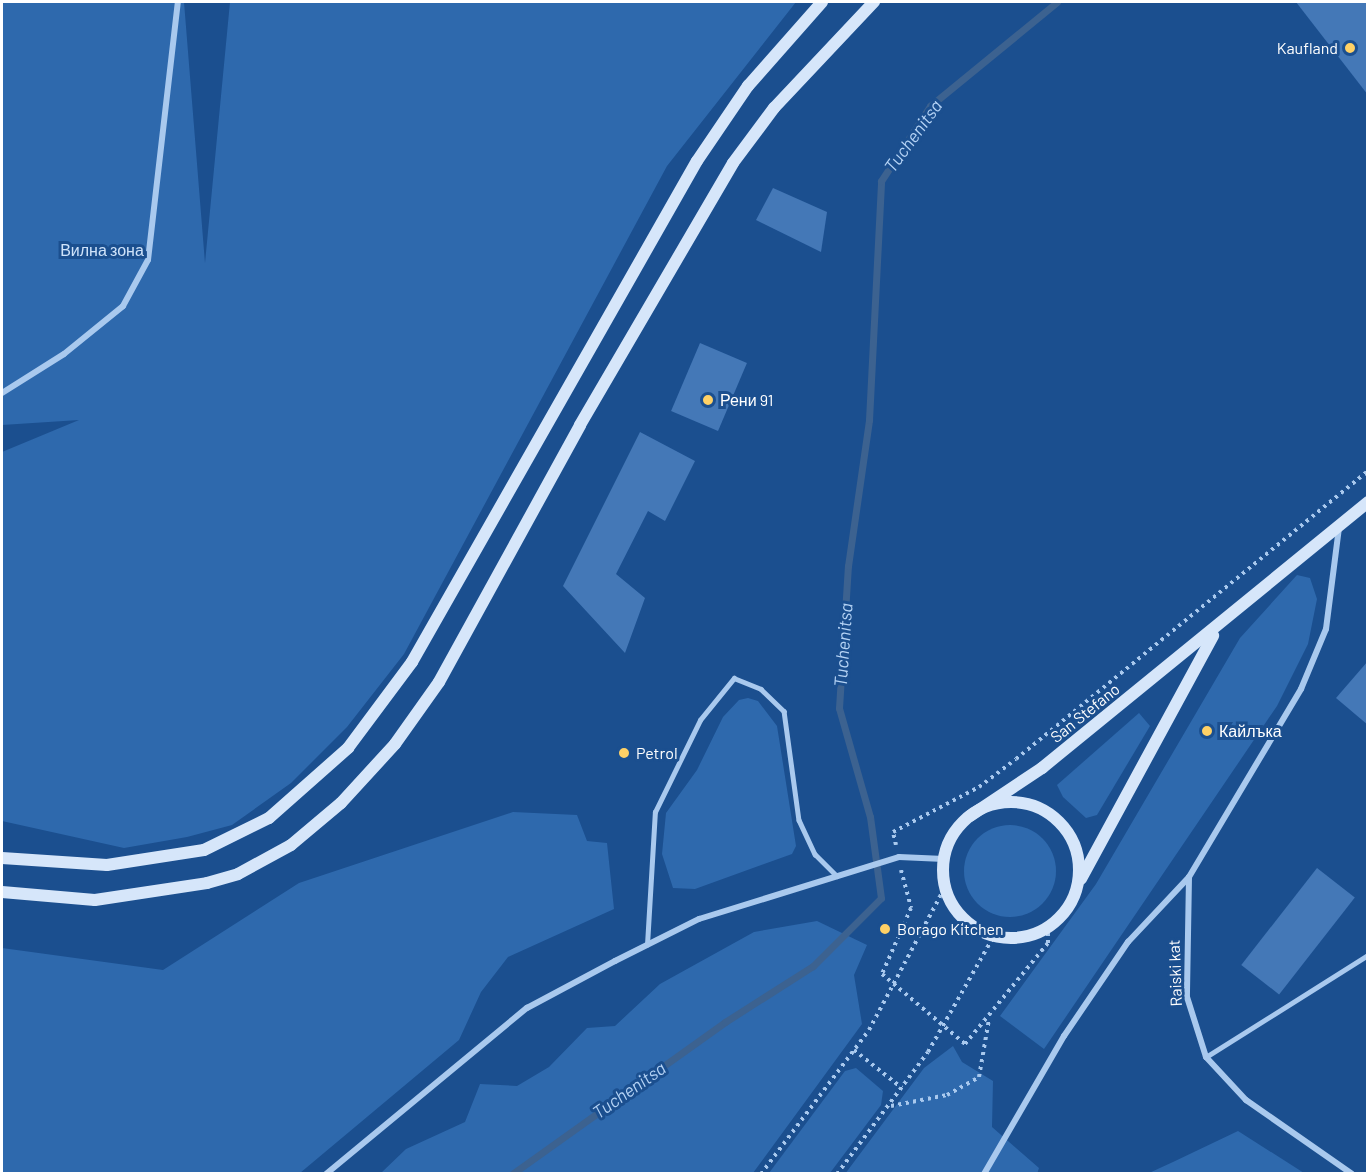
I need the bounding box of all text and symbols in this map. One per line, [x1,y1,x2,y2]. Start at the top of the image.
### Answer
place label: Kaufland [1277,38,1338,58]
marker: Kaufland [1343,41,1357,55]
water label: Tuchenitsa [879,96,947,176]
park label: Вилна зона [60,240,144,260]
place label: Рени 91 [720,390,773,410]
marker: Рени 91 [701,393,715,407]
water label: Tuchenitsa [829,602,857,688]
street label: San Stefano [1047,679,1123,747]
place label: Кайлъка [1219,721,1282,741]
marker: Кайлъка [1200,724,1214,738]
place label: Petrol [636,743,678,763]
marker: Petrol [617,746,631,760]
place label: Borago Kitchen [897,919,1004,939]
marker: Borago Kitchen [878,922,892,936]
street label: Raiski kat [1164,939,1186,1007]
water label: Tuchenitsa [588,1057,670,1123]

